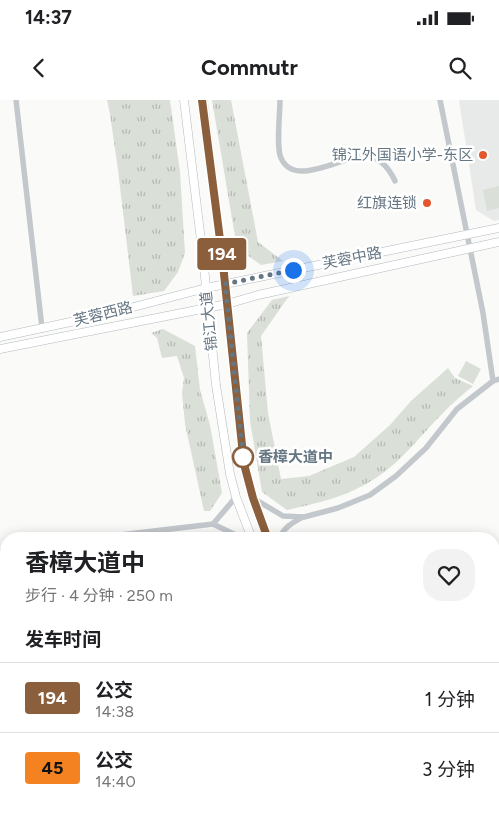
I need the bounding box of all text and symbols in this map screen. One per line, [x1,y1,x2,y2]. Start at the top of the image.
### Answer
text: 14:37 [25,6,72,29]
icon: back [25,54,53,82]
text: Commutr [201,54,298,81]
icon: search [446,54,474,82]
place label: 锦江外国语小学-东区 [332,146,473,164]
marker: 锦江外国语小学-东区 [477,149,489,161]
place label: 红旗连锁 [357,194,417,212]
marker: 红旗连锁 [421,197,433,209]
line badge: 194 [193,238,251,270]
text: 194 [207,243,237,265]
street label: 芙蓉中路 [321,243,383,273]
your location [281,258,306,283]
street label: 锦江大道 [197,290,221,352]
street label: 芙蓉西路 [72,298,134,330]
marker: 香樟大道中 [232,446,254,468]
place label: 香樟大道中 [258,448,333,466]
text: 香樟大道中 [25,548,145,577]
button: heart [423,549,475,601]
text: 步行 · 4 分钟 · 250 m [25,586,173,605]
text: 发车时间 [25,628,101,651]
text: 公交 [95,679,133,702]
text: 194 [38,687,67,709]
text: 1 分钟 [424,688,475,711]
text: 14:38 [95,702,134,721]
text: 公交 [95,749,133,772]
text: 45 [42,757,63,779]
text: 3 分钟 [422,758,475,781]
text: 14:40 [95,772,136,791]

